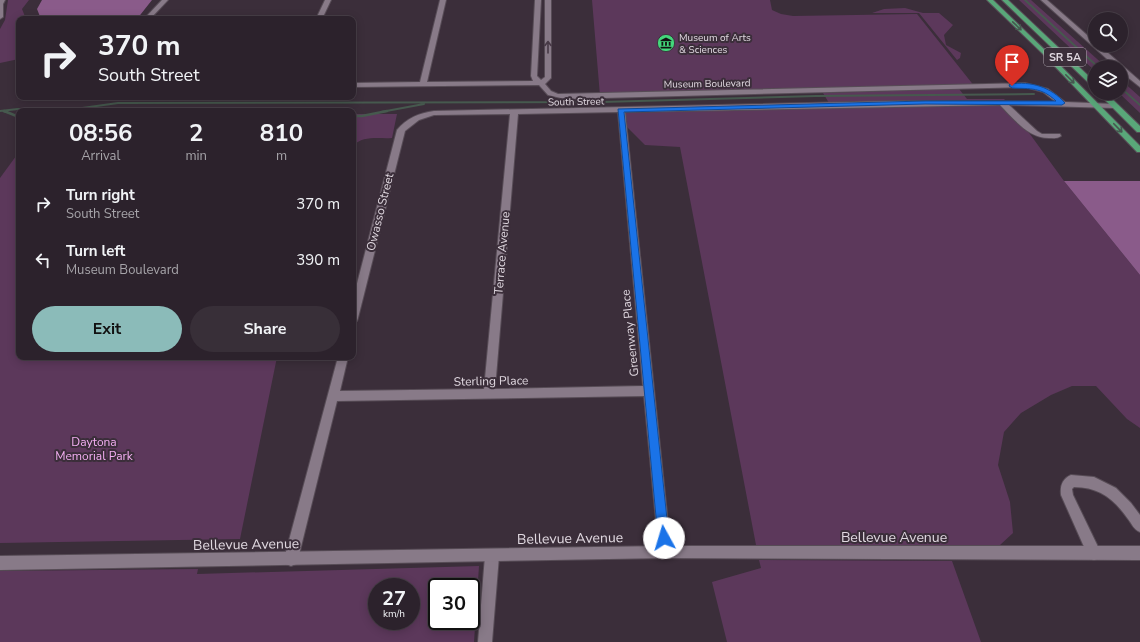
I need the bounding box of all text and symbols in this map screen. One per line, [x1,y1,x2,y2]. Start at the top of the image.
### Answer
map controls [1088,12,1128,100]
button: search [1088,12,1128,52]
one-way arrow [1012,21,1022,31]
text: 370 m [98,27,181,65]
place label: Museum of Arts & Sciences [679,31,751,57]
icon: right [32,32,84,84]
museum icon: Museum of Arts & Sciences [656,33,676,53]
one-way arrow [544,41,552,54]
pin [995,45,1029,86]
road number: SR 5A [1044,48,1086,66]
icon: arrive [1001,51,1023,73]
button: layers [1088,60,1128,100]
text: South Street [98,63,199,87]
one-way arrow [1065,74,1075,84]
street label: Museum Boulevard [663,76,751,92]
street label: South Street [548,95,605,109]
text: 08:56 [69,117,132,149]
text: 2 [189,117,203,149]
text: 810 [260,117,303,149]
one-way arrow [1113,123,1123,133]
text: Arrival [81,147,120,165]
text: min [185,147,207,165]
text: m [276,147,287,165]
street label: Owasso Street [363,171,398,253]
text: Turn right [66,185,135,205]
icon: right [32,193,54,215]
text: 370 m [296,194,340,214]
text: South Street [66,205,139,223]
street label: Terrace Avenue [490,211,514,295]
text: Turn left [66,241,125,261]
icon: left [32,249,54,271]
text: 390 m [296,250,340,270]
text: Museum Boulevard [66,261,179,279]
street label: Greenway Place [617,289,643,377]
button: Exit [32,306,182,352]
button: Share [190,306,340,352]
street label: Sterling Place [453,372,529,390]
park label: Daytona Memorial Park [55,434,134,464]
position arrow [643,517,685,559]
street label: Bellevue Avenue [517,528,623,549]
street label: Bellevue Avenue [841,528,947,547]
street label: Bellevue Avenue [193,534,299,555]
speed limit sign: 30 [428,578,480,630]
text: 27 [382,585,406,612]
text: km/h [383,607,405,621]

